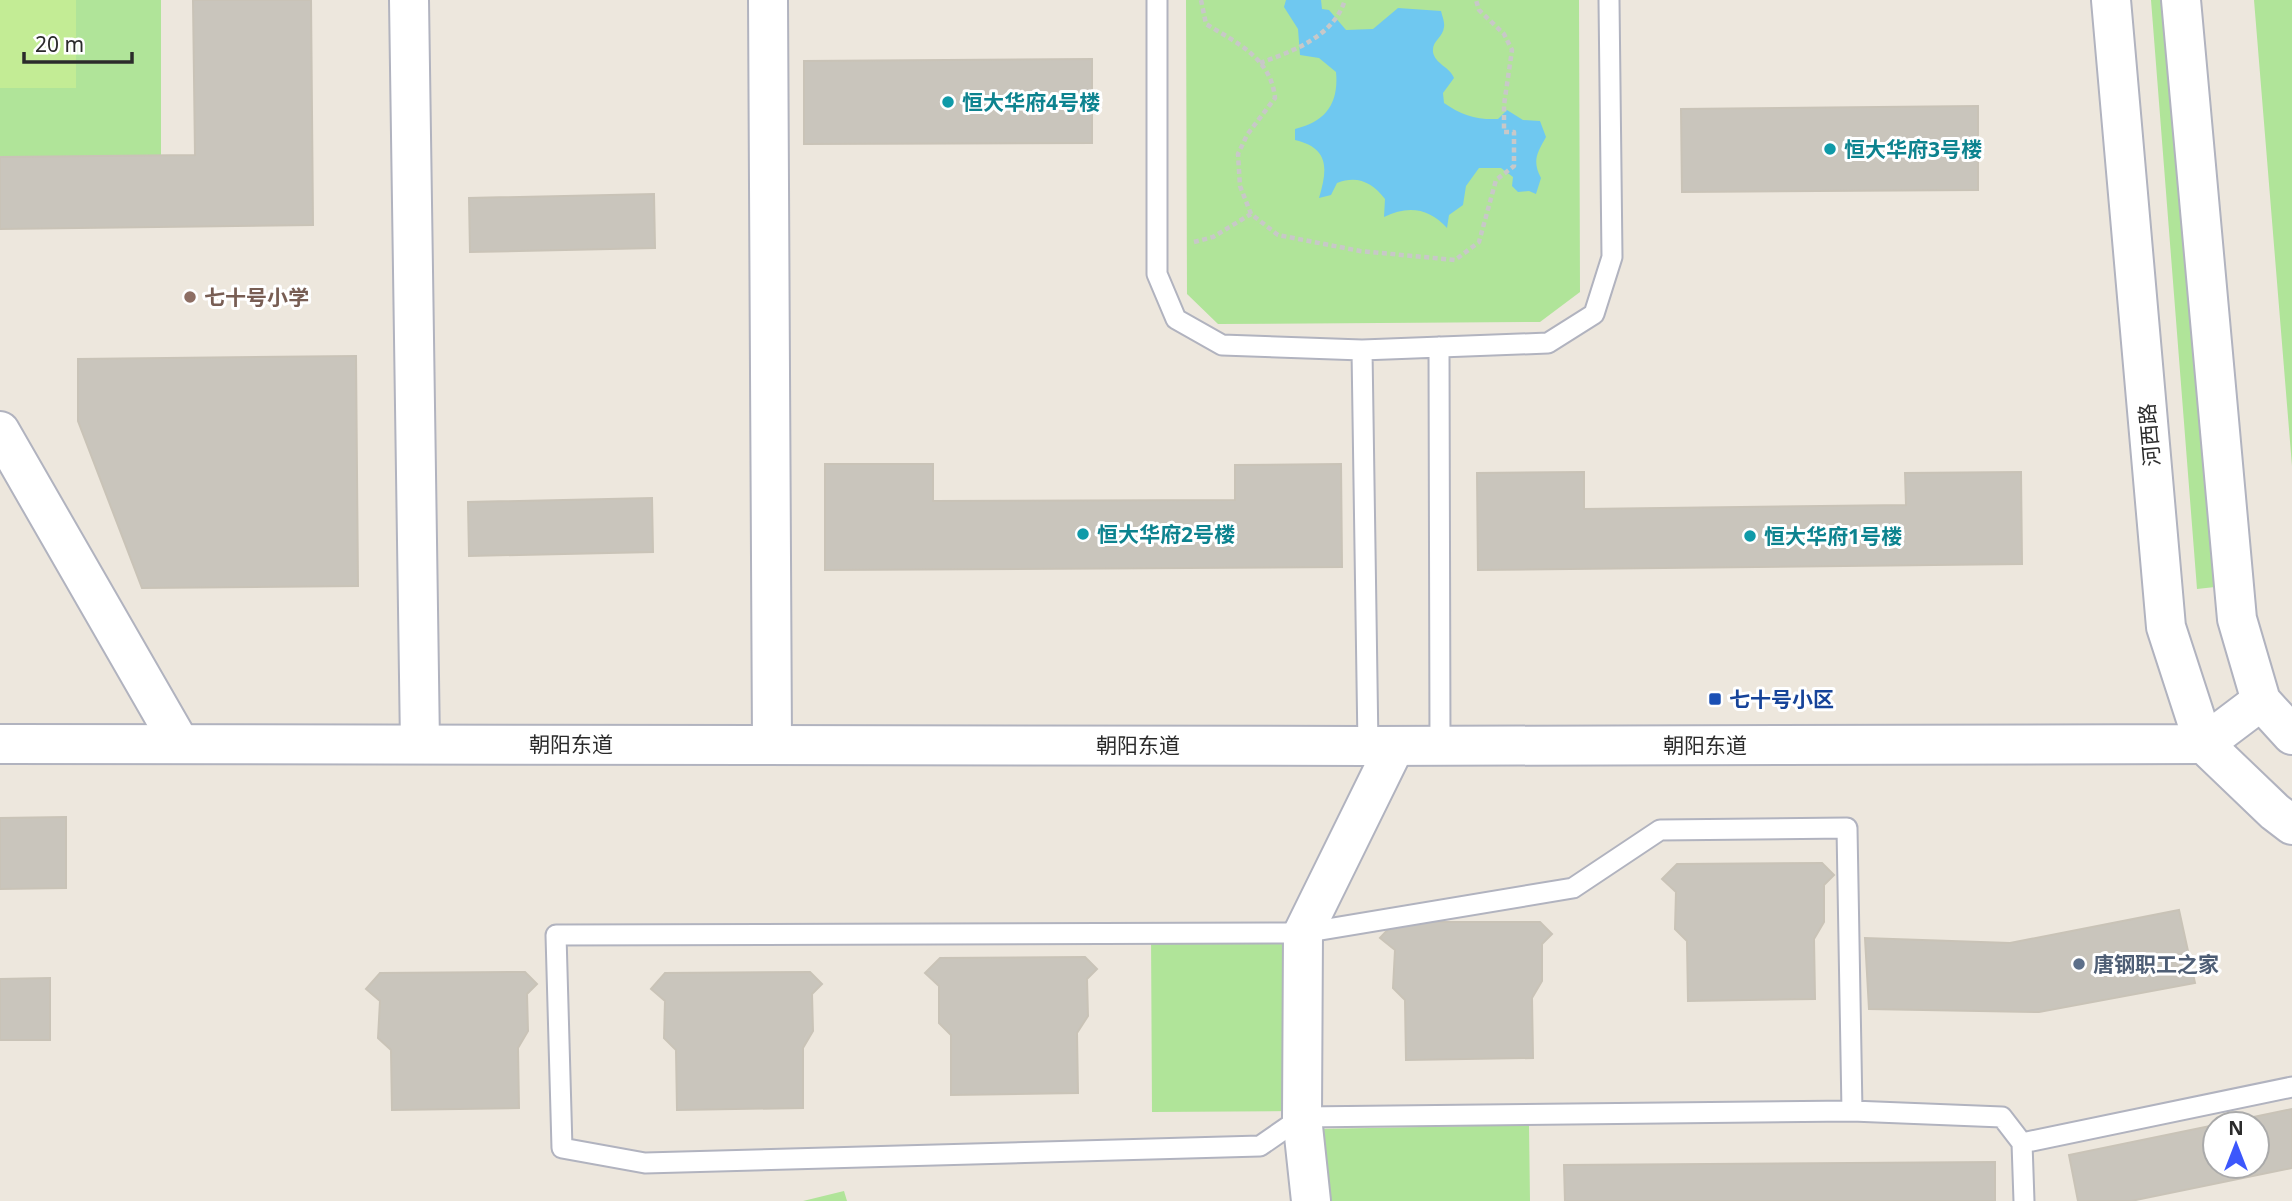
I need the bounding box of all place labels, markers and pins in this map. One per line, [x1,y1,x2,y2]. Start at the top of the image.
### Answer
place label: 恒大华府4号楼 [962,88,1100,116]
marker: 恒大华府4号楼 [940,94,956,110]
place label: 恒大华府3号楼 [1844,135,1982,163]
marker: 恒大华府3号楼 [1822,141,1838,157]
place label: 七十号小学 [204,283,309,311]
marker: 七十号小学 [182,289,198,305]
place label: 恒大华府2号楼 [1097,520,1235,548]
place label: 恒大华府1号楼 [1764,522,1902,550]
marker: 恒大华府2号楼 [1075,526,1091,542]
marker: 恒大华府1号楼 [1742,528,1758,544]
place label: 七十号小区 [1729,685,1834,713]
marker: 七十号小区 [1707,691,1723,707]
place label: 唐钢职工之家 [2093,950,2219,978]
marker: 唐钢职工之家 [2071,956,2087,972]

